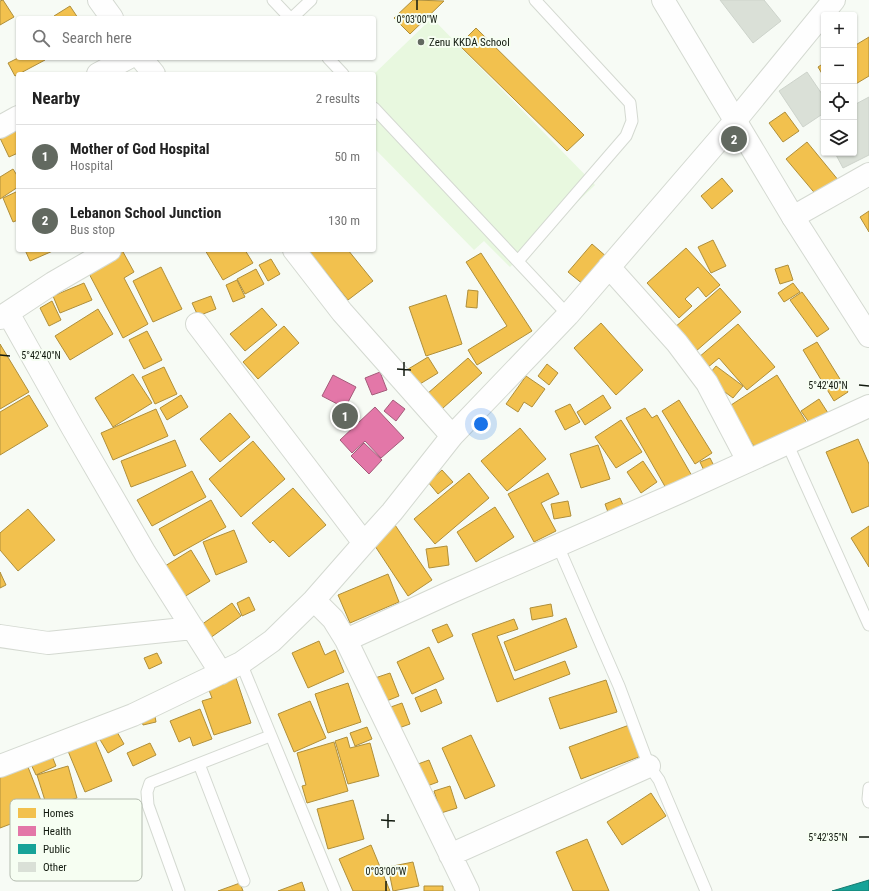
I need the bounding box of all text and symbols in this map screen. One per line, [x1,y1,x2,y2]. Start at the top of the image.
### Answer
map controls [821,12,857,156]
button: + [821,12,857,48]
text: 0°03'00"W [397,14,438,25]
search box [16,16,376,60]
icon: search [30,27,52,49]
text: Search here [62,29,132,47]
place label: Zenu KKDA School [429,36,510,49]
marker: Zenu KKDA School [416,37,426,47]
button: − [821,48,857,84]
button: locate [821,84,857,120]
text: Nearby [32,88,80,108]
text: 2 results [316,91,360,106]
button: layers [821,120,857,156]
pin: 2 [721,124,747,154]
text: Mother of God Hospital [70,140,210,158]
text: 1 [42,149,48,164]
text: 50 m [334,149,360,164]
text: Hospital [70,158,113,173]
text: Lebanon School Junction [70,204,221,222]
text: 2 [42,213,48,228]
text: 130 m [328,213,360,228]
text: Bus stop [70,222,115,237]
text: 5°42'40"N [21,350,61,361]
text: 5°42'40"N [808,380,848,391]
pin: 1 [332,401,358,431]
your location [471,414,491,434]
legend [10,799,142,881]
text: Homes [43,807,74,820]
text: Health [43,825,71,838]
text: 5°42'35"N [808,832,848,843]
text: Public [43,843,70,856]
text: Other [43,861,67,874]
text: 0°03'00"W [366,866,407,877]

